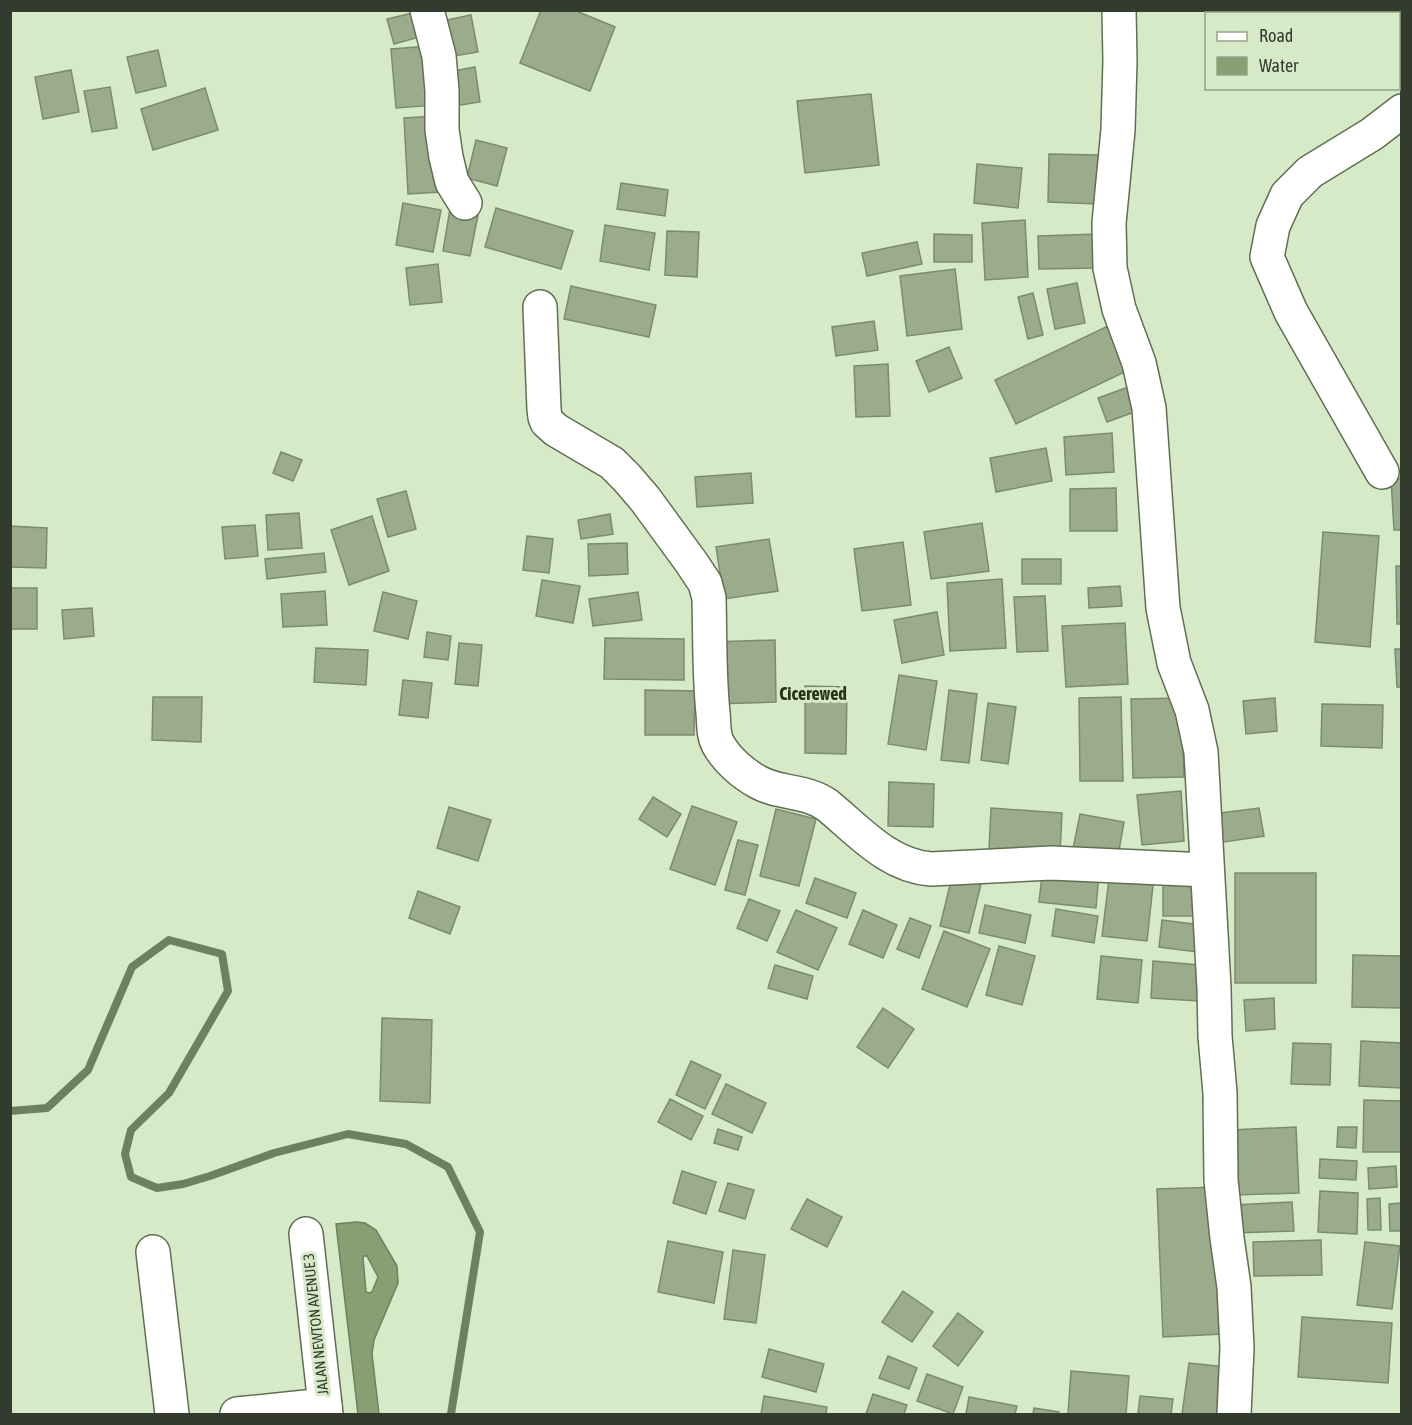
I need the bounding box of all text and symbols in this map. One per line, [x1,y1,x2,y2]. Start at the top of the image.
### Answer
legend [1205,12,1400,90]
text: Road [1259,25,1293,46]
text: Water [1259,55,1299,76]
district label: Cicerewed [779,683,847,704]
street label: JALAN NEWTON AVENUE 3 [300,1252,331,1396]

